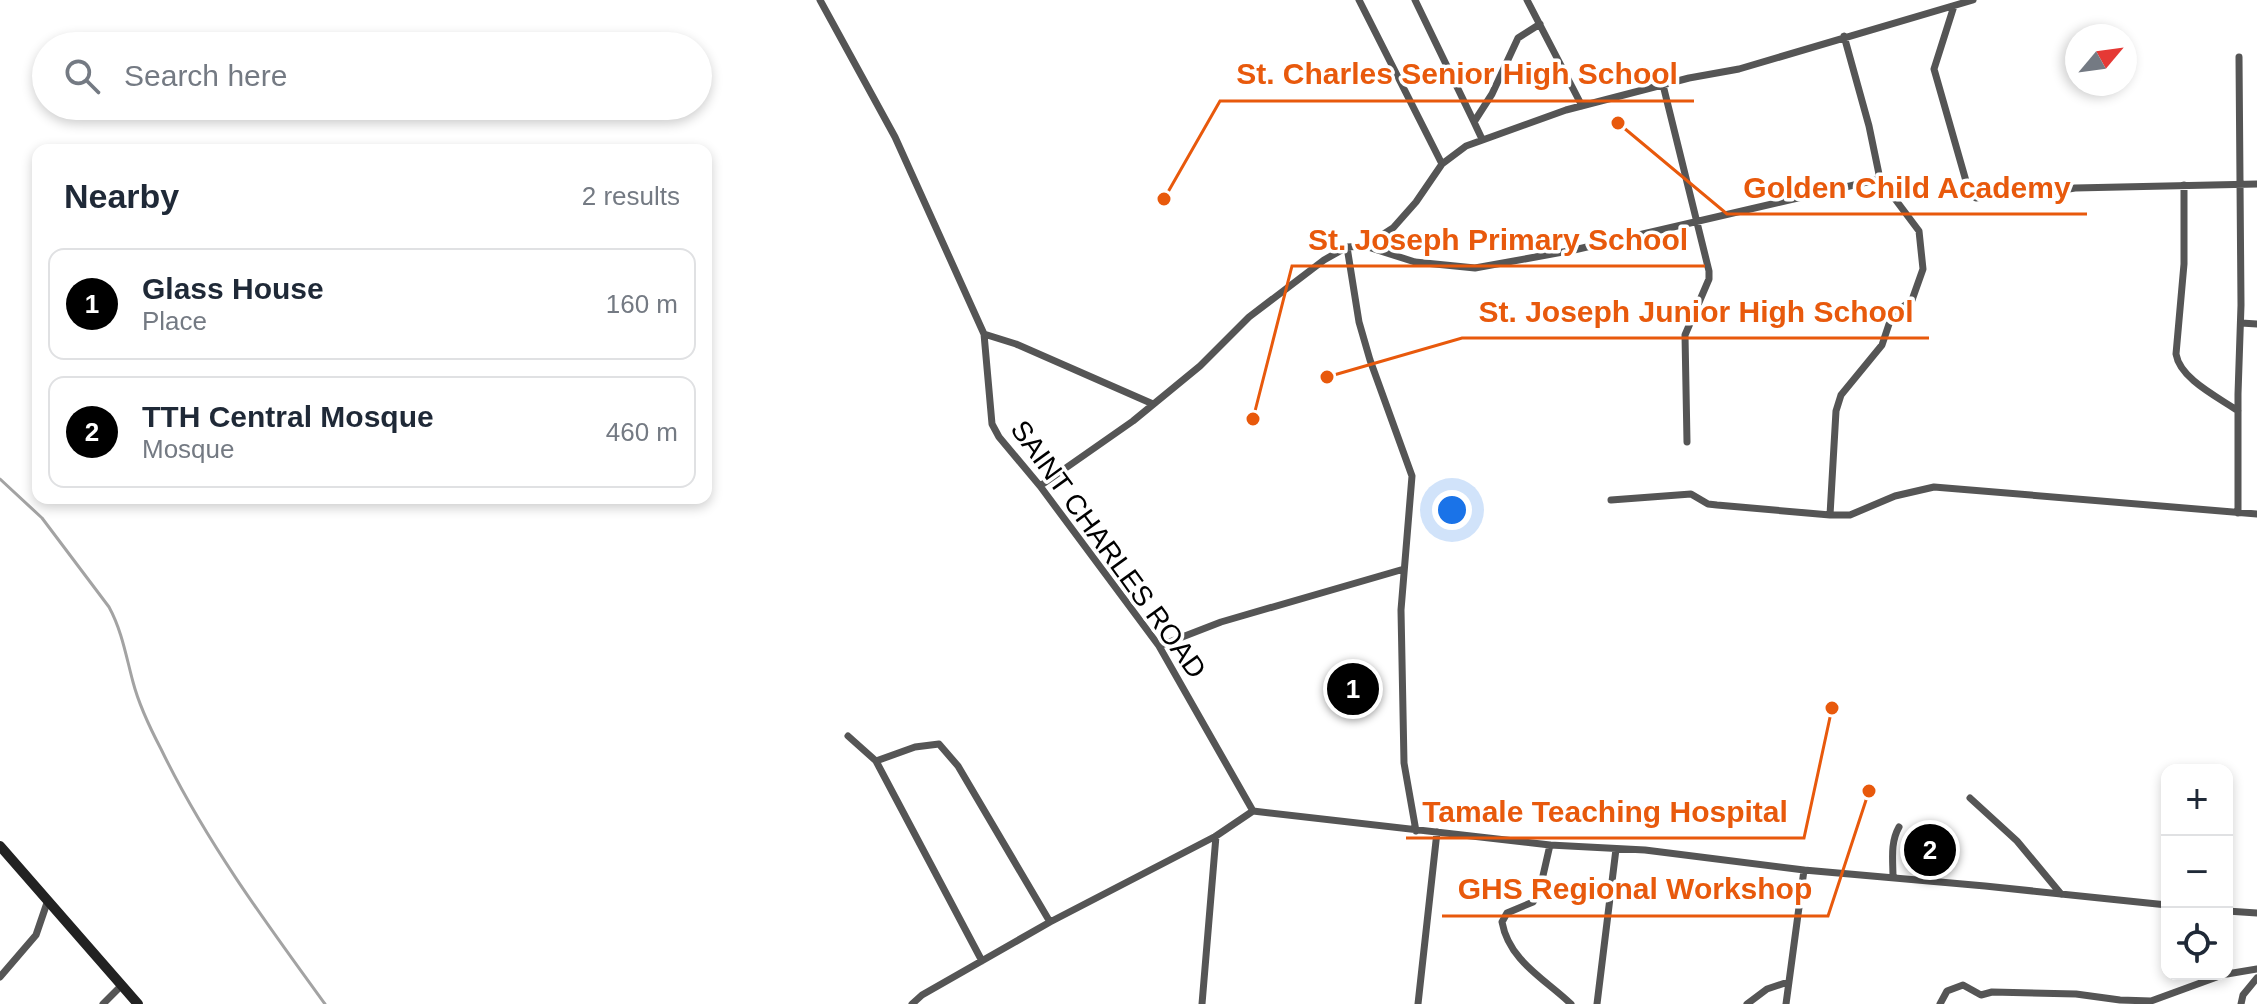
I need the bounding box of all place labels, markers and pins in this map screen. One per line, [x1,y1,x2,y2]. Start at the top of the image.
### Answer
callout: St. Charles Senior High School [1220,47,1694,101]
callout: Golden Child Academy [1727,160,2087,214]
callout: St. Joseph Primary School [1292,212,1705,266]
callout: St. Joseph Junior High School [1462,284,1929,338]
pin: 1 [1327,659,1379,719]
callout: Tamale Teaching Hospital [1406,784,1804,838]
pin: 2 [1904,820,1956,880]
callout: GHS Regional Workshop [1442,862,1828,916]

